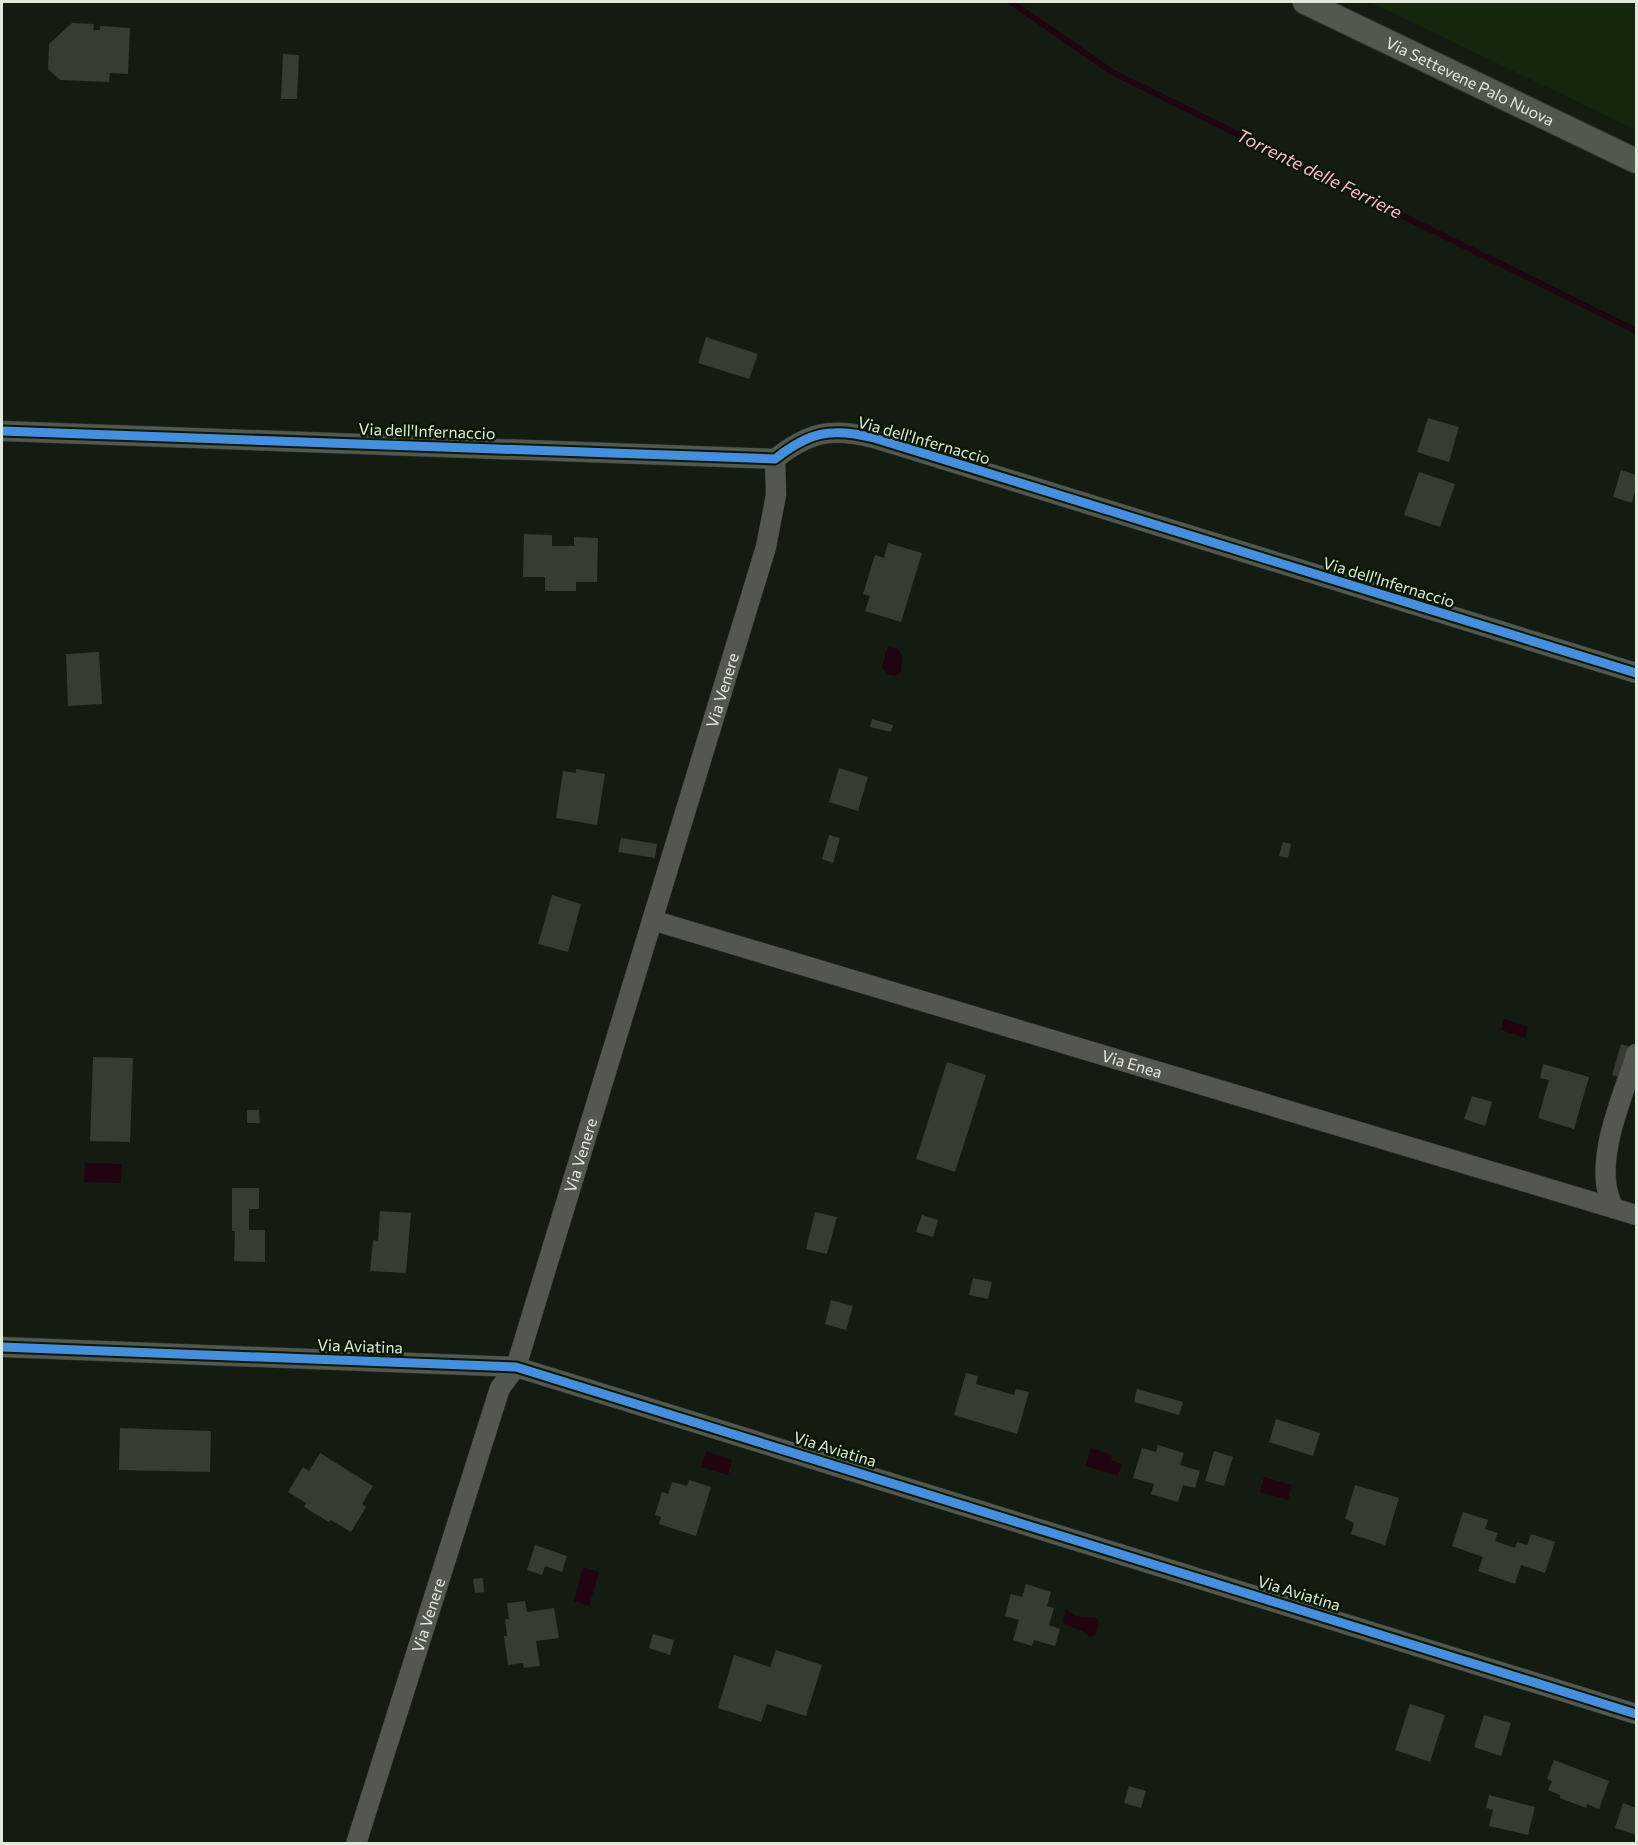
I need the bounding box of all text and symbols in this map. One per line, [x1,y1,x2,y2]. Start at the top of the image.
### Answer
street label: Via Settevene Palo Nuova [1383,32,1557,129]
water label: Torrente delle Ferriere [1233,123,1406,223]
street label: Via dell'Infernaccio [856,412,993,468]
street label: Via dell'Infernaccio [358,419,496,442]
street label: Via dell'Infernaccio [1321,552,1457,611]
street label: Via Venere [701,651,742,730]
street label: Via Enea [1100,1045,1165,1081]
street label: Via Venere [560,1115,600,1195]
street label: Via Aviatina [317,1335,403,1356]
street label: Via Aviatina [791,1427,879,1470]
street label: Via Aviatina [1255,1571,1343,1614]
street label: Via Venere [407,1575,448,1655]

